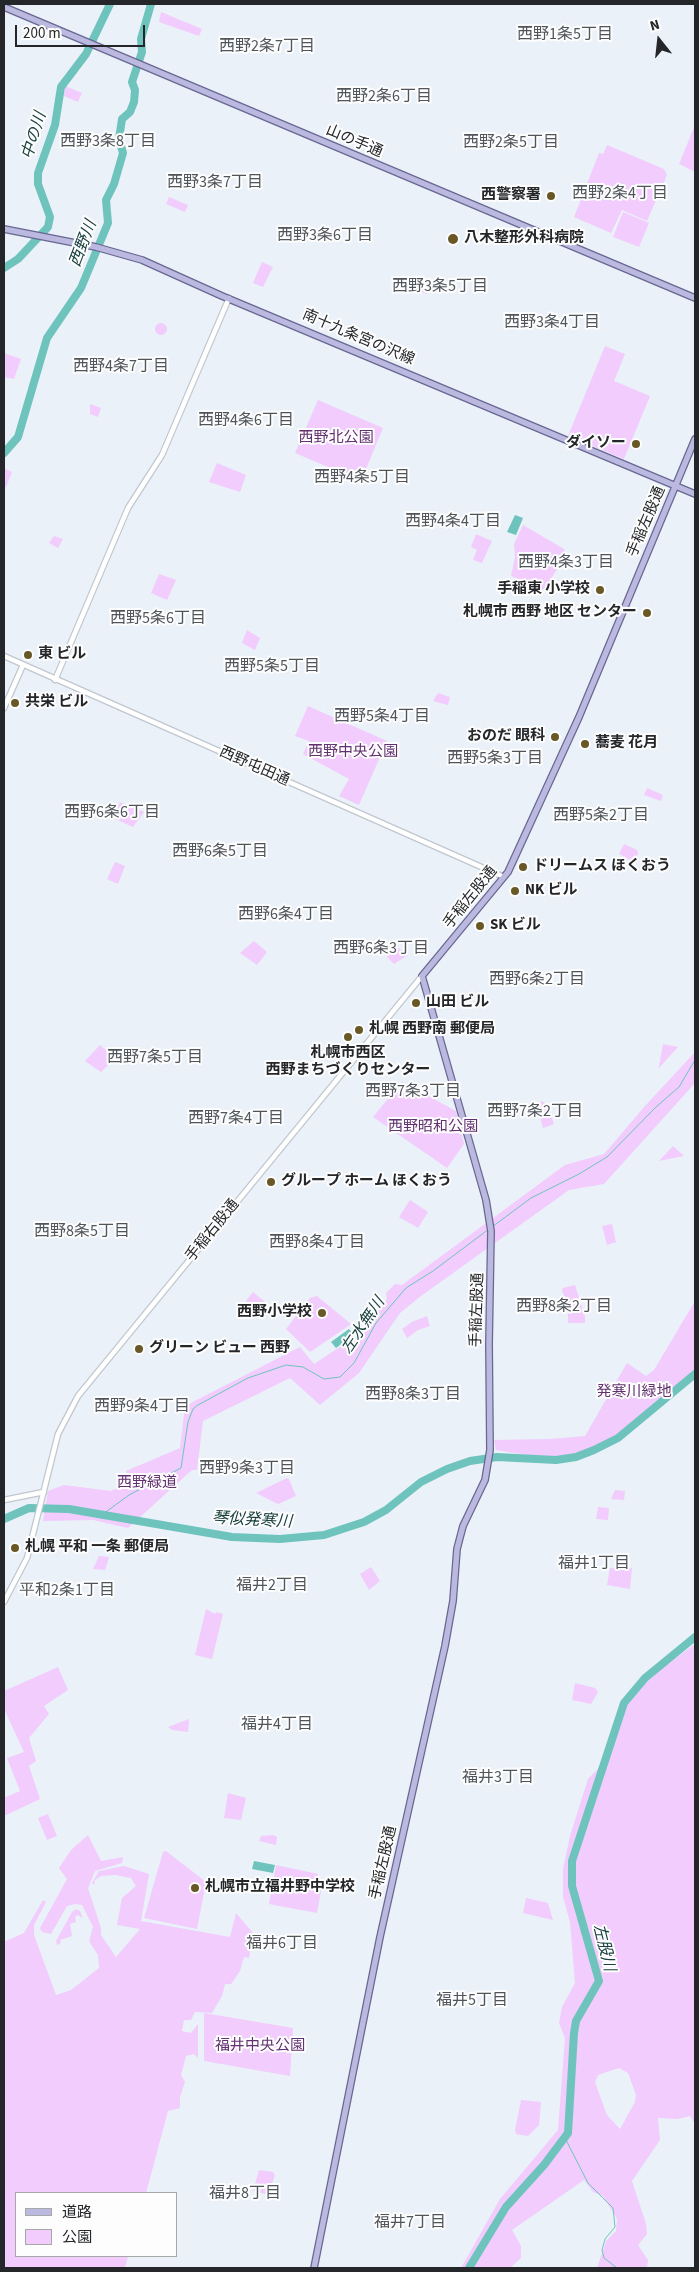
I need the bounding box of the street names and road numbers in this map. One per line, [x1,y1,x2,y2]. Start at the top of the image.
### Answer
street label: 山の手通 [323,122,385,162]
street label: 南十九条宮の沢線 [299,306,417,370]
street label: 手稲左股通 [624,484,670,560]
street label: 西野屯田通 [216,744,292,790]
street label: 手稲左股通 [440,863,502,933]
street label: 手稲右股通 [182,1196,244,1266]
street label: 手稲左股通 [468,1272,488,1348]
street label: 手稲左股通 [367,1824,401,1902]

